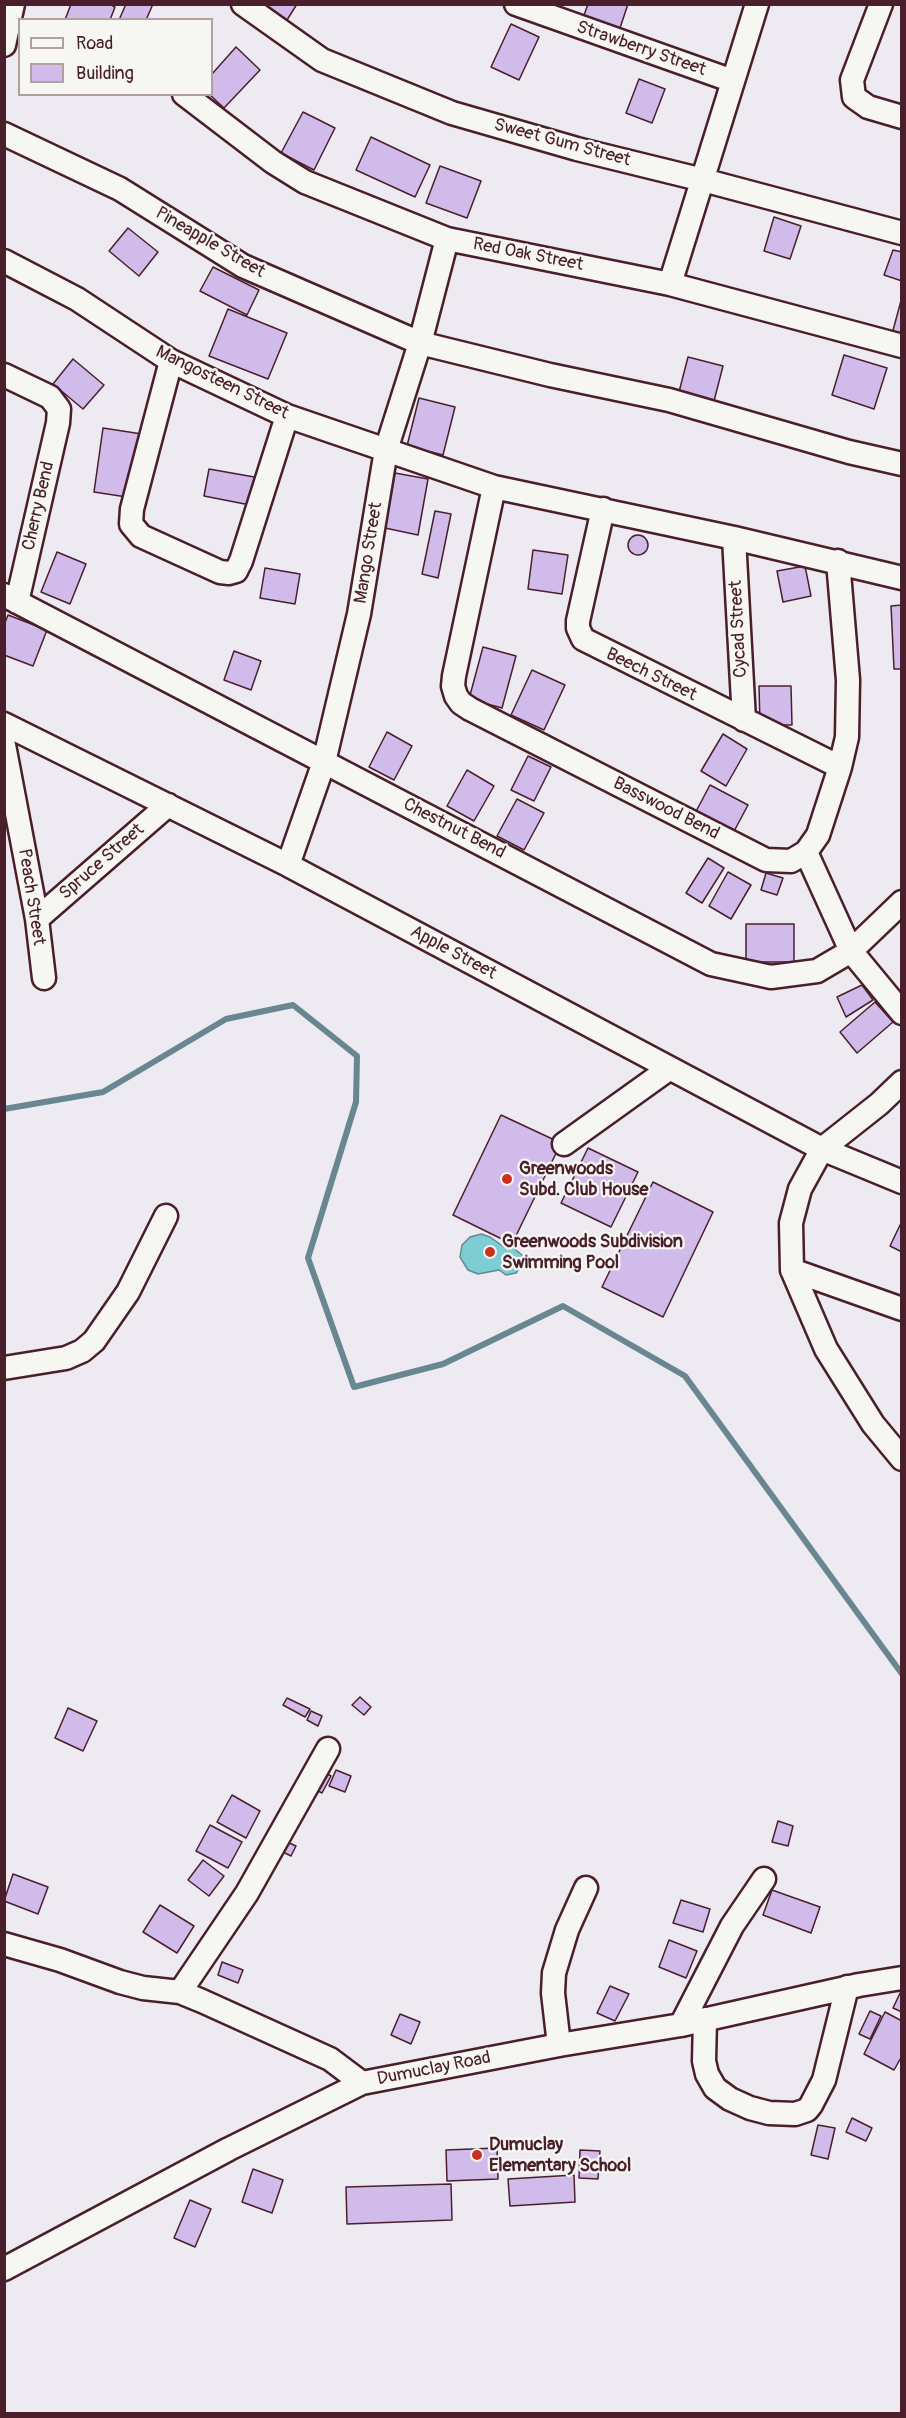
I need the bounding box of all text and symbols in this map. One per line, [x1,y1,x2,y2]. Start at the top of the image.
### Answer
street label: Strawberry Street [573,17,709,81]
legend [18,18,213,96]
text: Road [76,32,113,55]
text: Building [76,62,134,85]
street label: Sweet Gum Street [491,114,633,172]
street label: Pineapple Street [151,203,269,283]
street label: Red Oak Street [471,234,585,276]
street label: Mangosteen Street [152,341,292,425]
street label: Cherry Bend [18,459,60,553]
street label: Mango Street [350,501,388,605]
street label: Cycad Street [726,580,752,678]
street label: Beech Street [602,644,700,706]
street label: Basswood Bend [609,773,723,845]
street label: Chestnut Bend [399,794,509,864]
street label: Spruce Street [55,819,149,905]
street label: Peach Street [13,847,49,947]
street label: Apple Street [406,921,500,985]
place label: Greenwoods Subd. Club House [519,1158,648,1200]
marker: Greenwoods Subd. Club House [500,1172,514,1186]
place label: Greenwoods Subdivision Swimming Pool [502,1231,683,1274]
marker: Greenwoods Subdivision Swimming Pool [483,1245,497,1259]
street label: Dumuclay Road [375,2047,493,2091]
place label: Dumuclay Elementary School [489,2134,631,2176]
marker: Dumuclay Elementary School [470,2148,484,2162]

